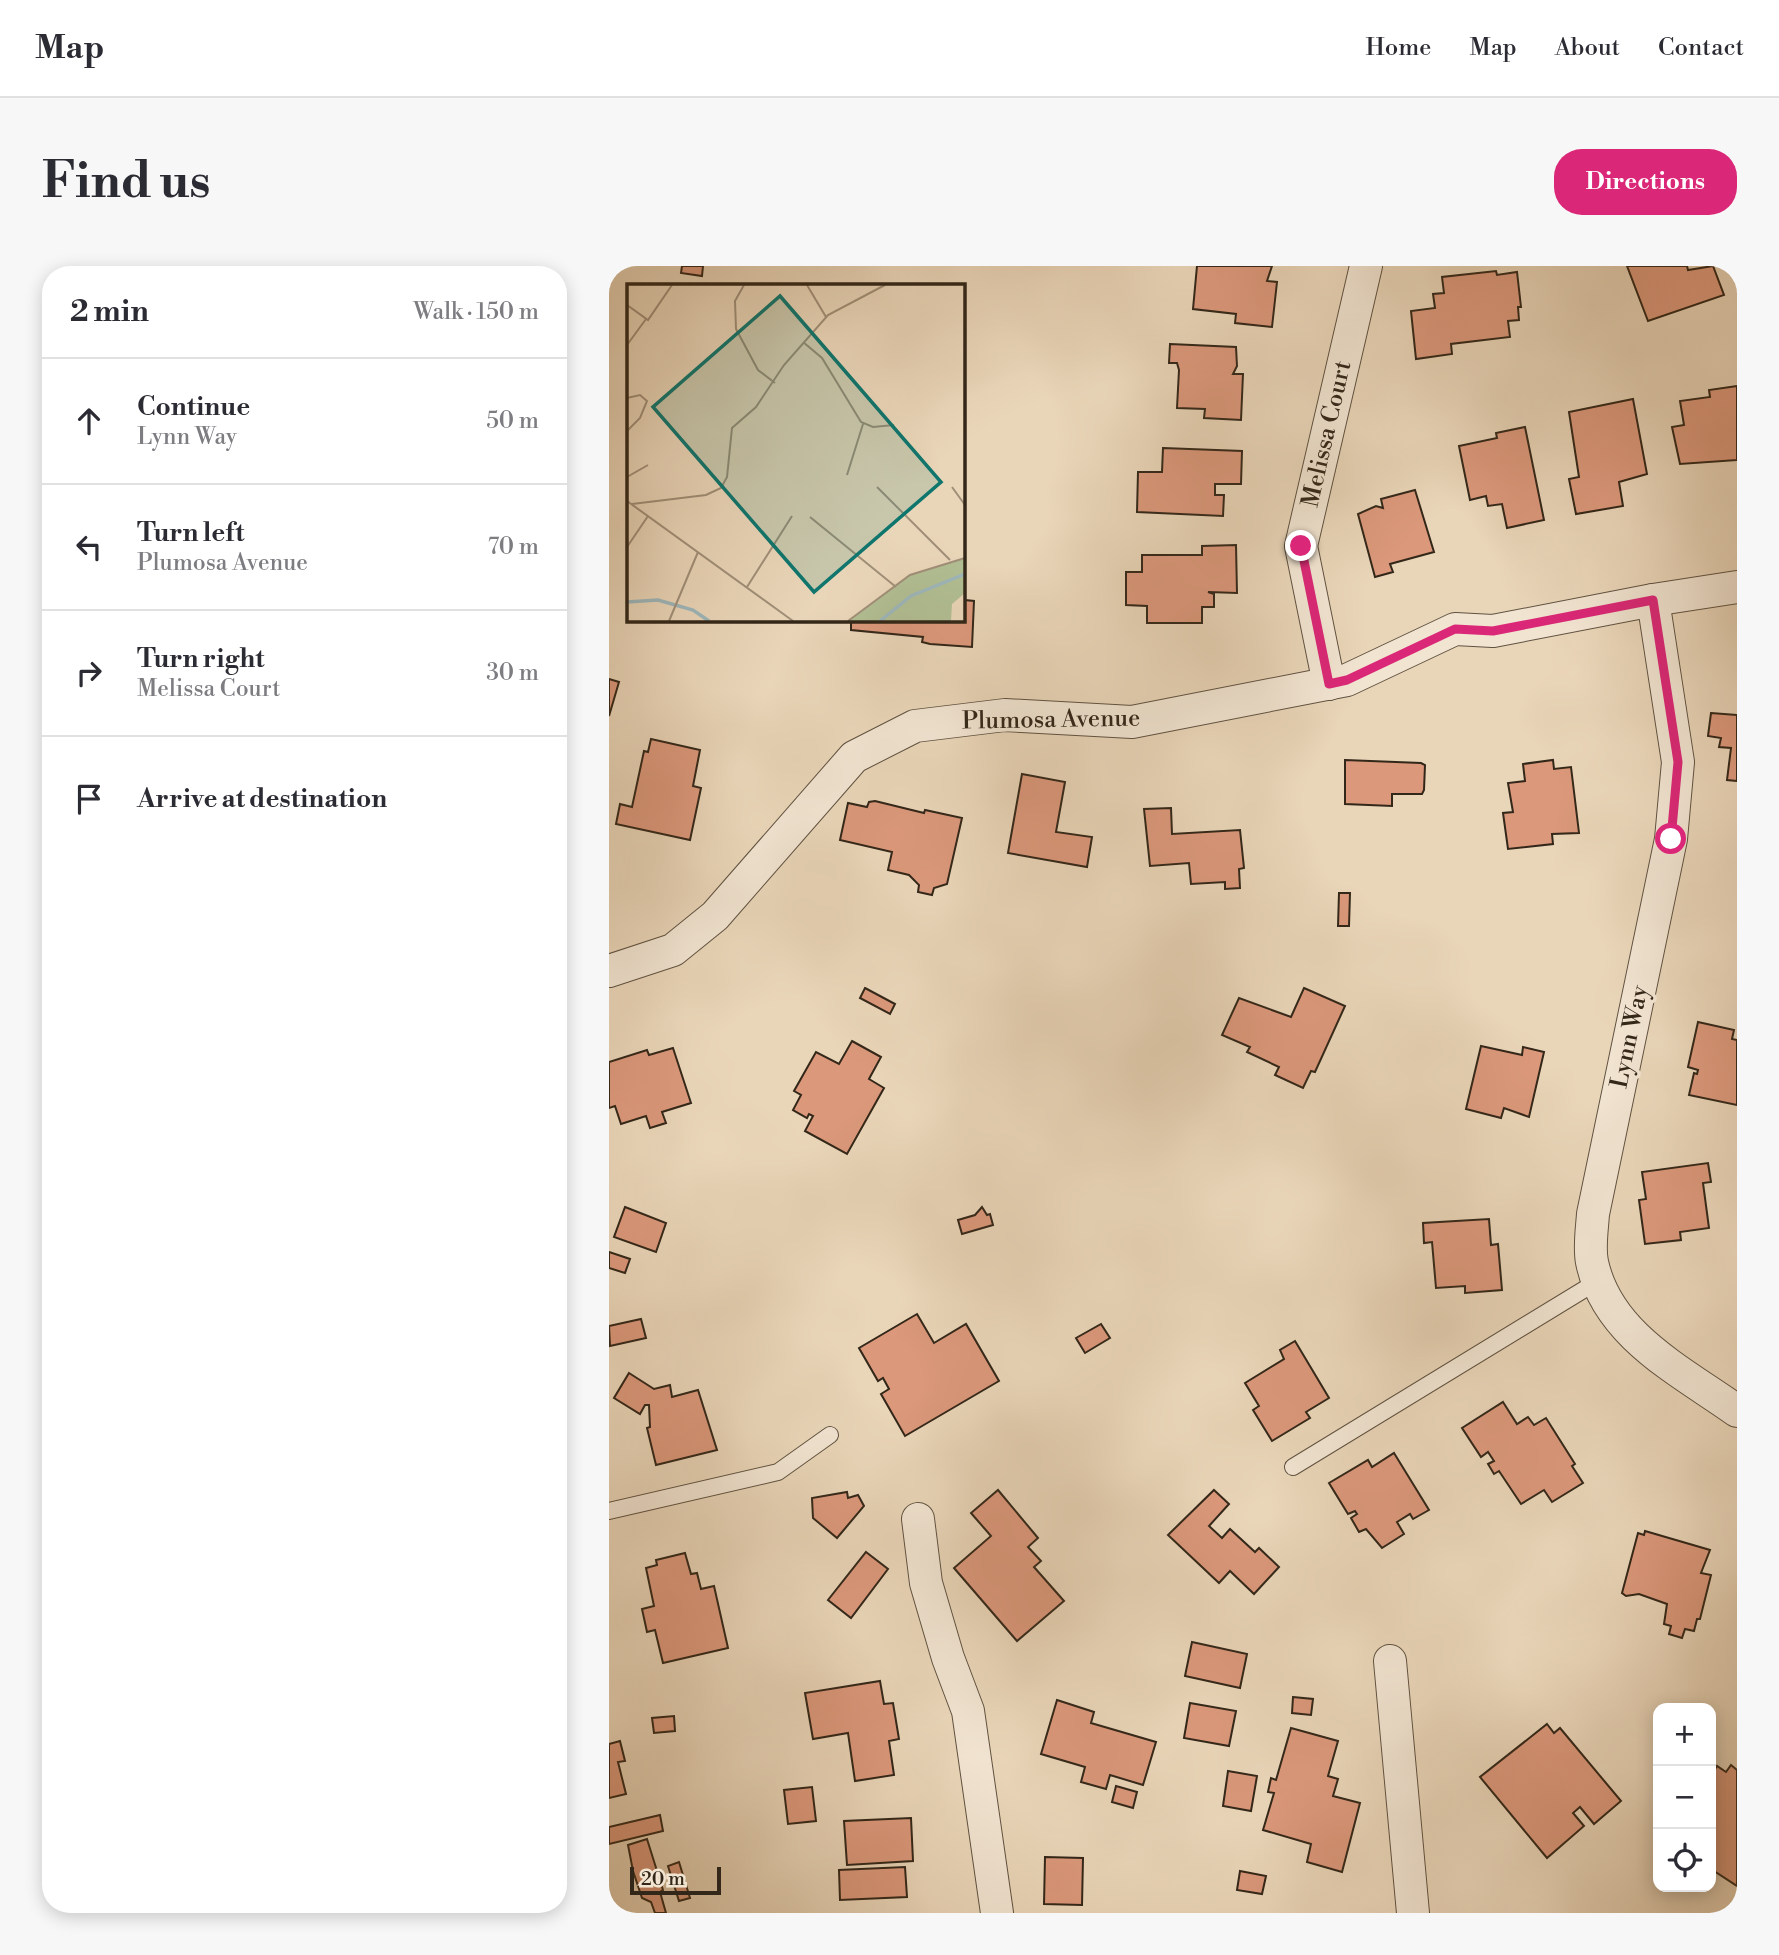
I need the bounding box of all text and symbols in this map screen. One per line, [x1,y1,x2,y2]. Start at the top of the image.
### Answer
text: Map [35,28,104,69]
text: Home [1366,33,1431,63]
text: Map [1469,33,1517,63]
text: About [1555,33,1620,63]
text: Contact [1658,33,1744,63]
button: Directions [1554,149,1737,215]
text: Find us [42,152,211,213]
inset map [627,284,964,621]
text: 2 min [70,293,149,331]
text: Walk · 150 m [413,298,539,326]
street label: Melissa Court [1296,357,1359,510]
text: Continue [137,391,250,423]
icon: ahead [70,402,108,440]
text: 50 m [486,407,539,435]
text: Lynn Way [137,423,237,451]
text: Turn left [137,517,245,549]
icon: left [70,528,108,566]
route end [1285,530,1316,561]
text: 70 m [488,533,539,561]
text: Plumosa Avenue [137,549,308,577]
text: Turn right [137,643,265,675]
icon: right [70,654,108,692]
text: 30 m [486,659,539,687]
text: Melissa Court [137,675,280,703]
street label: Plumosa Avenue [962,703,1140,737]
icon: arrive [70,780,108,818]
text: Arrive at destination [137,783,387,815]
route start [1655,823,1686,854]
street label: Lynn Way [1604,983,1656,1091]
map controls [1653,1703,1716,1892]
button: + [1653,1703,1716,1766]
button: − [1653,1766,1716,1829]
button: locate [1653,1829,1716,1892]
scale bar [630,1864,721,1896]
text: 20 m [641,1867,685,1891]

